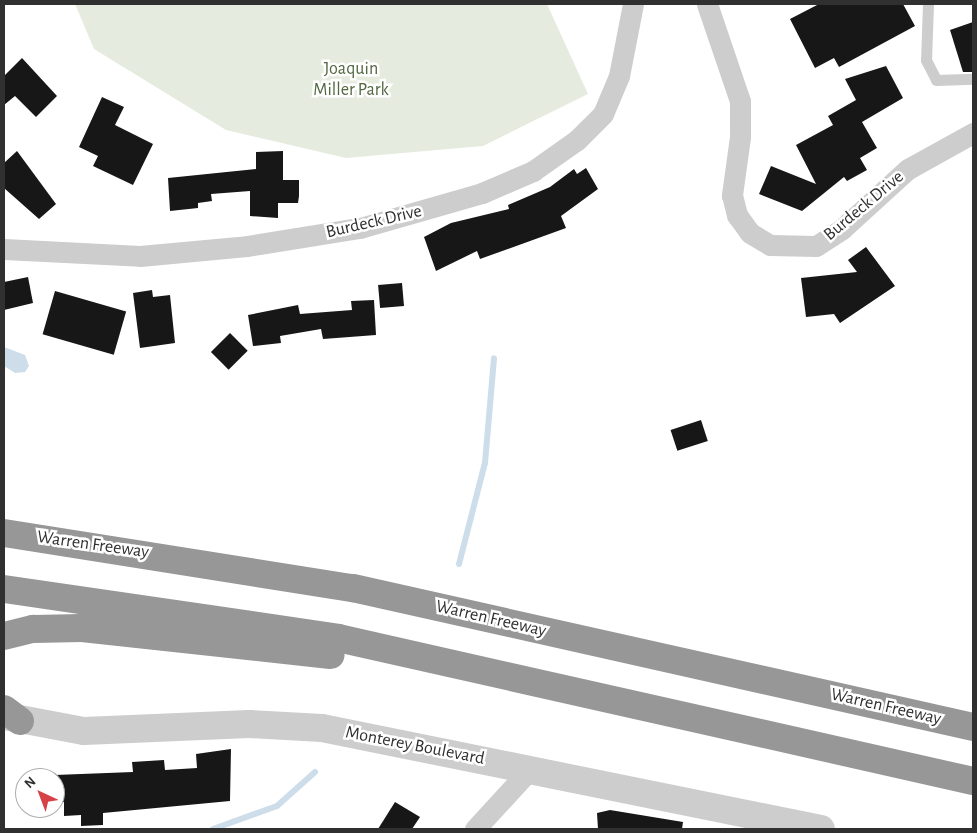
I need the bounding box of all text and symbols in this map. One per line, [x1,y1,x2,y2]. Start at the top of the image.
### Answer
park label: Joaquin Miller Park [313,59,389,102]
street label: Burdeck Drive [820,166,908,246]
street label: Burdeck Drive [324,200,424,244]
street label: Warren Freeway [36,526,150,564]
street label: Warren Freeway [434,596,548,642]
street label: Warren Freeway [829,684,943,730]
street label: Monterey Boulevard [344,722,486,770]
north arrow [15,768,65,818]
text: N [22,774,39,791]

